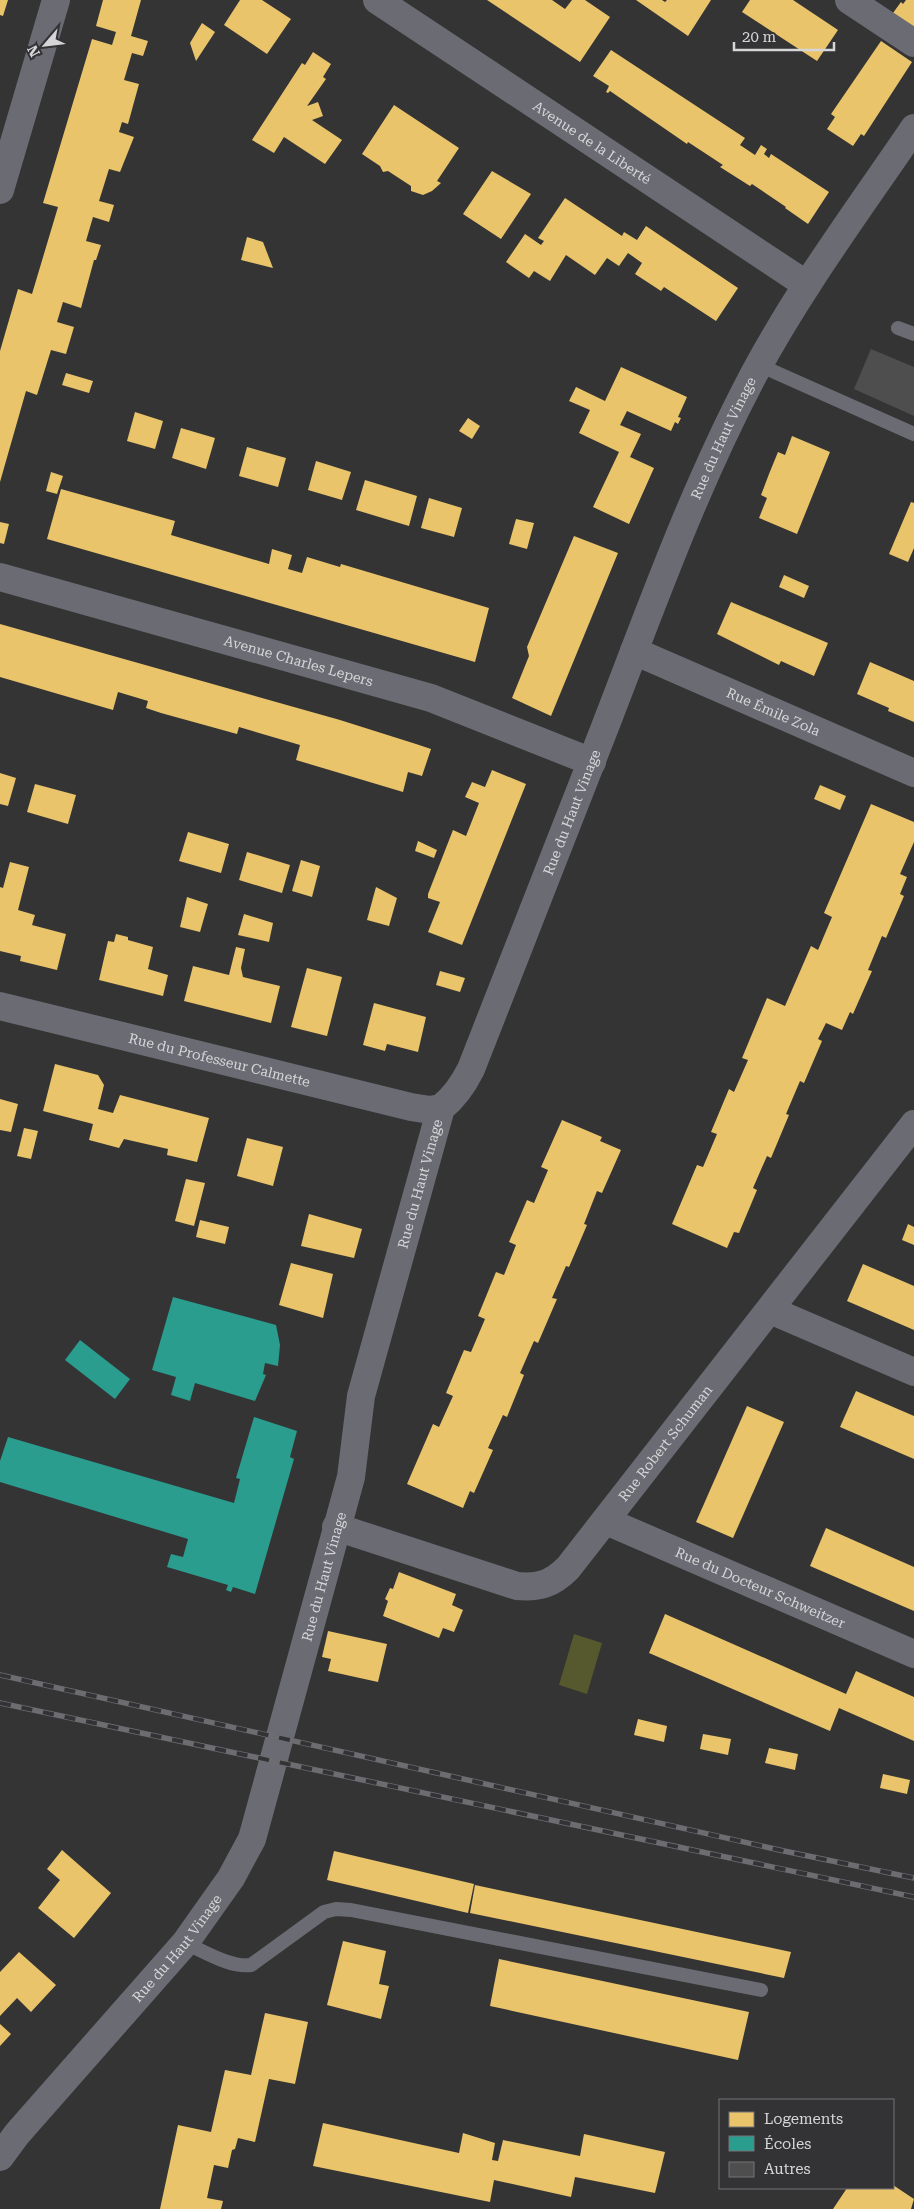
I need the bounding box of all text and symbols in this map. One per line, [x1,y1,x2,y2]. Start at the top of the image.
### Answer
north arrow [20,20,70,70]
scale bar [734,20,834,52]
text: 20 m [742,28,777,46]
text: N [24,42,43,60]
street label: Avenue de la Liberté [530,98,654,188]
street label: Rue du Haut Vinage [688,374,759,502]
street label: Avenue Charles Lepers [222,632,375,689]
street label: Rue Émile Zola [724,684,823,739]
street label: Rue du Haut Vinage [540,747,604,877]
street label: Rue du Professeur Calmette [127,1030,312,1090]
street label: Rue du Haut Vinage [394,1117,446,1250]
street label: Rue Robert Schuman [615,1382,716,1504]
street label: Rue du Haut Vinage [298,1510,349,1643]
street label: Rue du Docteur Schweitzer [673,1544,848,1631]
street label: Rue du Haut Vinage [129,1891,225,2005]
legend [719,2099,894,2189]
text: Logements [764,2110,843,2128]
text: Écoles [764,2135,811,2153]
text: Autres [764,2160,811,2178]

